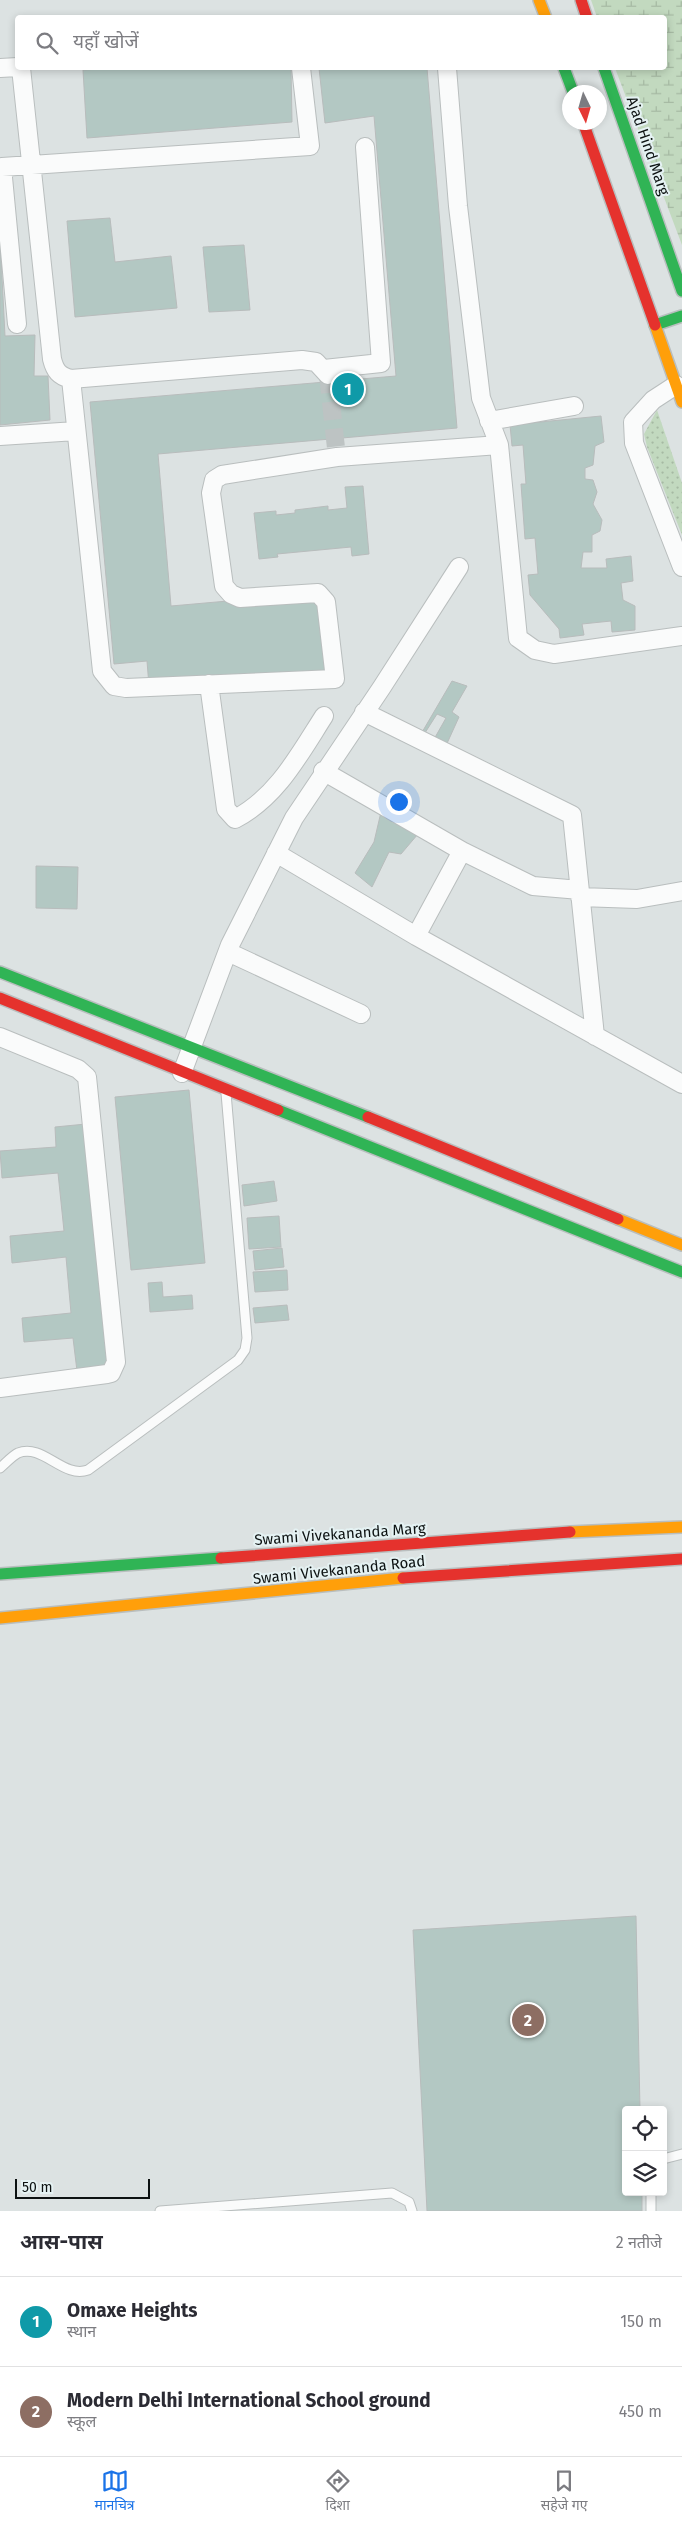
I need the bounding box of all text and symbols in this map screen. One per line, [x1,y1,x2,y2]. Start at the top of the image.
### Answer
search box [15,15,667,70]
icon: search [33,29,61,57]
text: यहाँ खोजें [73,30,139,53]
north arrow [562,85,607,130]
street label: Ajad Hind Marg [623,94,673,198]
pin: 1 [332,370,364,408]
your location [386,789,412,815]
street label: Swami Vivekananda Marg [254,1519,426,1549]
street label: Swami Vivekananda Road [252,1552,426,1588]
pin: 2 [512,2001,544,2039]
map controls [622,2106,667,2196]
button: locate [622,2106,667,2151]
button: layers [622,2151,667,2196]
scale bar [15,2176,150,2199]
text: 50 m [22,2179,53,2196]
text: आस-पास [20,2229,103,2255]
text: 2 नतीजे [616,2233,662,2252]
text: Omaxe Heights [67,2299,198,2322]
text: 1 [32,2312,40,2331]
text: 150 m [620,2312,662,2331]
text: स्थान [67,2322,96,2341]
text: Modern Delhi International School ground [67,2389,431,2412]
text: 2 [32,2402,40,2421]
text: 450 m [619,2402,662,2421]
text: स्कूल [67,2412,96,2431]
tab: मानचित्र [95,2467,135,2516]
tab: दिशा [324,2467,352,2516]
tab: सहेजे गए [541,2467,587,2516]

